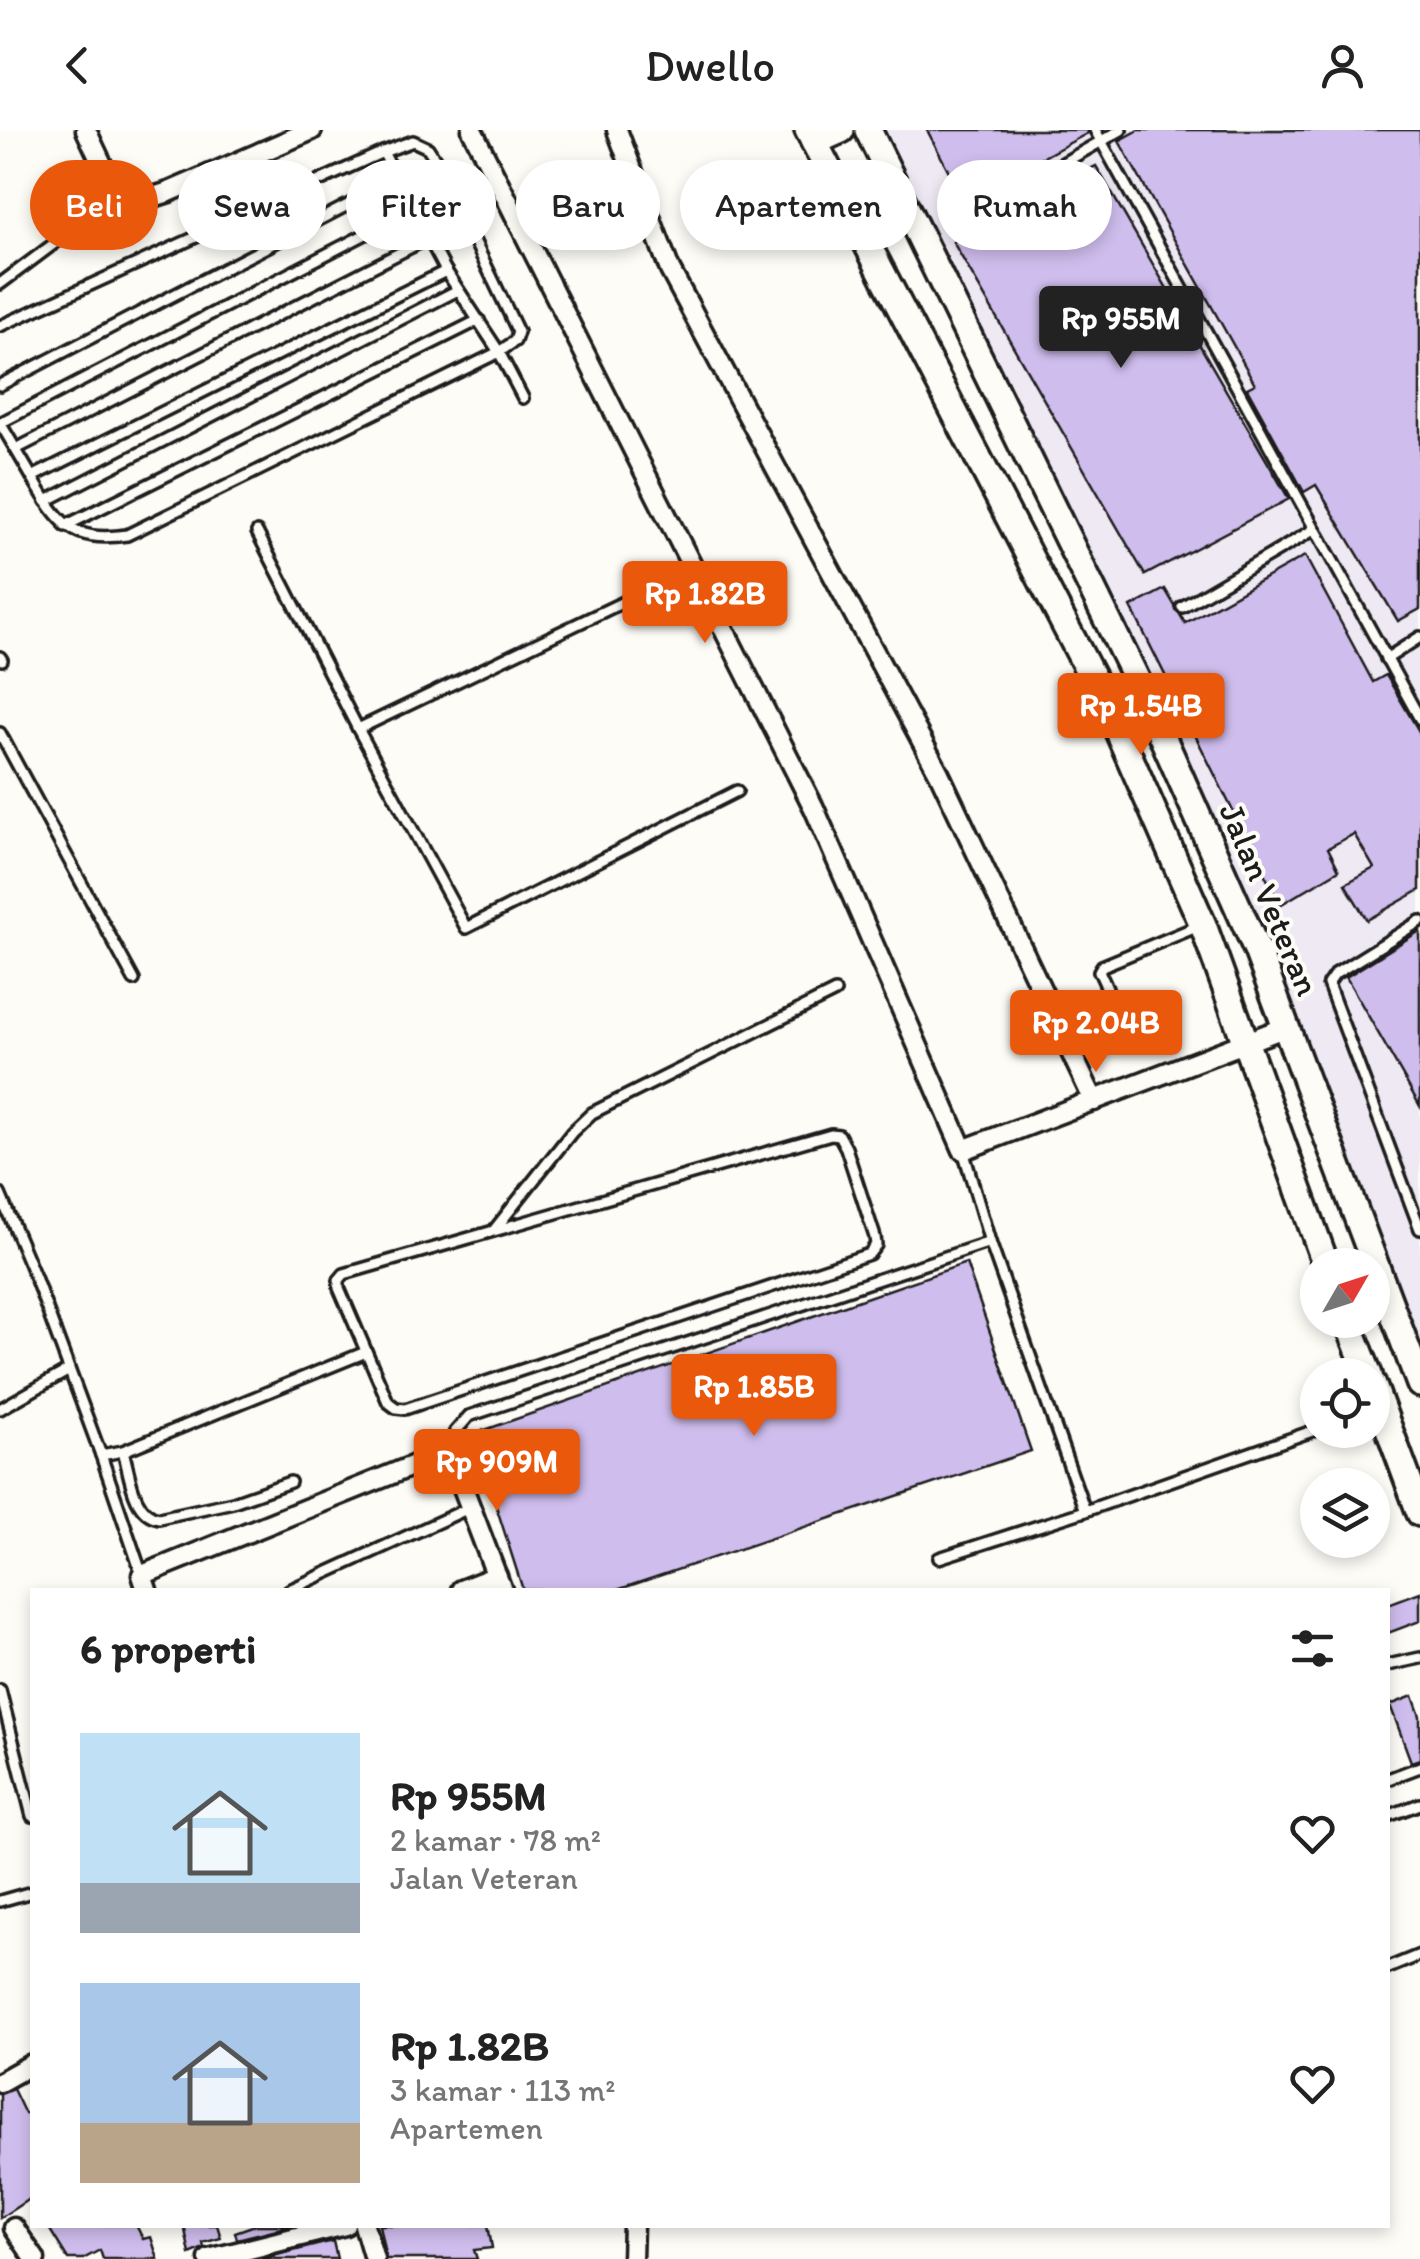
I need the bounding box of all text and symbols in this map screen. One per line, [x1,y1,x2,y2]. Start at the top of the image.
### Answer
icon: back [50,38,105,93]
text: Dwello [645,38,775,92]
icon: person [1315,38,1370,93]
chip: Beli [30,160,158,250]
chip: Sewa [178,160,326,250]
chip: Filter [346,160,496,250]
chip: Baru [516,160,660,250]
chip: Apartemen [680,160,917,250]
chip: Rumah [937,160,1112,250]
pin: Rp 955M [1029,286,1213,371]
text: Rp 955M [1061,299,1181,337]
pin: Rp 1.82B [602,561,808,646]
text: Rp 1.82B [644,574,766,612]
pin: Rp 1.54B [1038,673,1244,758]
text: Rp 1.54B [1080,686,1202,724]
street label: Jalan Veteran [1211,796,1330,1002]
pin: Rp 2.04B [993,990,1199,1075]
text: Rp 2.04B [1032,1003,1160,1041]
north arrow [1300,1248,1390,1338]
map controls [1300,1248,1390,1558]
pin: Rp 1.85B [651,1354,857,1439]
button: locate [1300,1358,1390,1448]
text: Rp 1.85B [693,1367,815,1405]
pin: Rp 909M [405,1429,589,1514]
text: Rp 909M [436,1442,558,1480]
button: layers [1300,1468,1390,1558]
icon: filters [1285,1621,1340,1676]
text: 6 properti [80,1623,256,1674]
text: Rp 955M [390,1770,547,1821]
icon: home [160,1773,280,1893]
icon: heart [1285,1806,1340,1861]
text: 2 kamar · 78 m² [390,1821,601,1859]
text: Jalan Veteran [390,1859,578,1897]
text: Rp 1.82B [390,2020,549,2071]
icon: home [160,2023,280,2143]
icon: heart [1285,2056,1340,2111]
text: 3 kamar · 113 m² [390,2071,615,2109]
text: Apartemen [390,2109,543,2147]

